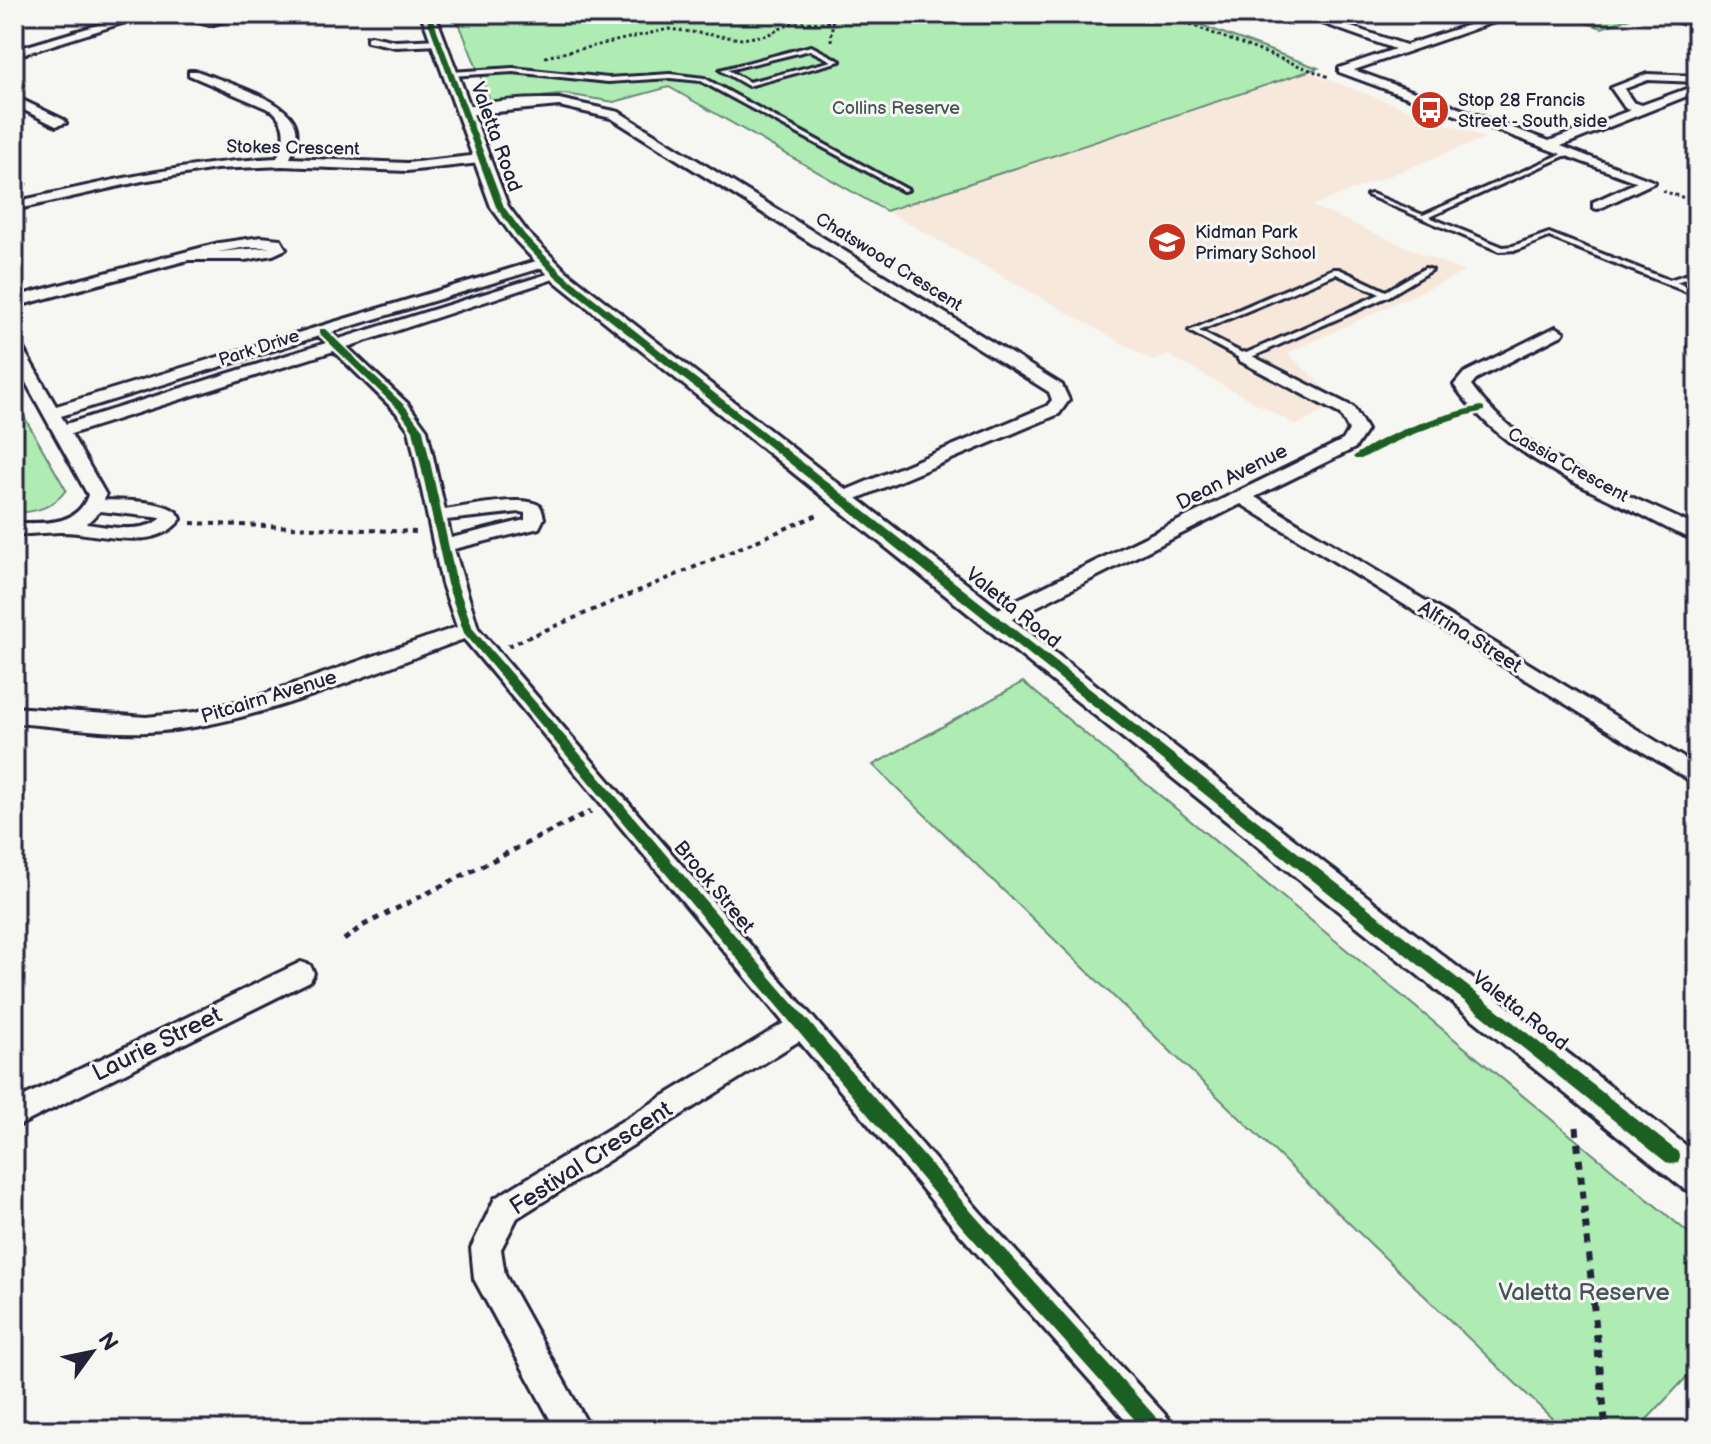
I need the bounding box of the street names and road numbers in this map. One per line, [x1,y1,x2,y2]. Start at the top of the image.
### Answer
street label: Valetta Road [465,79,527,195]
street label: Stokes Crescent [226,136,360,160]
street label: Chatswood Crescent [812,208,967,316]
street label: Park Drive [216,325,302,371]
street label: Cassia Crescent [1504,423,1632,507]
street label: Dean Avenue [1173,439,1292,515]
street label: Valetta Road [961,562,1065,654]
street label: Alfrina Street [1414,596,1526,678]
street label: Pitcairn Avenue [198,665,340,729]
street label: Brook Street [669,836,759,938]
street label: Valetta Road [1467,966,1573,1056]
street label: Laurie Street [88,1000,227,1088]
street label: Festival Crescent [504,1094,678,1221]

